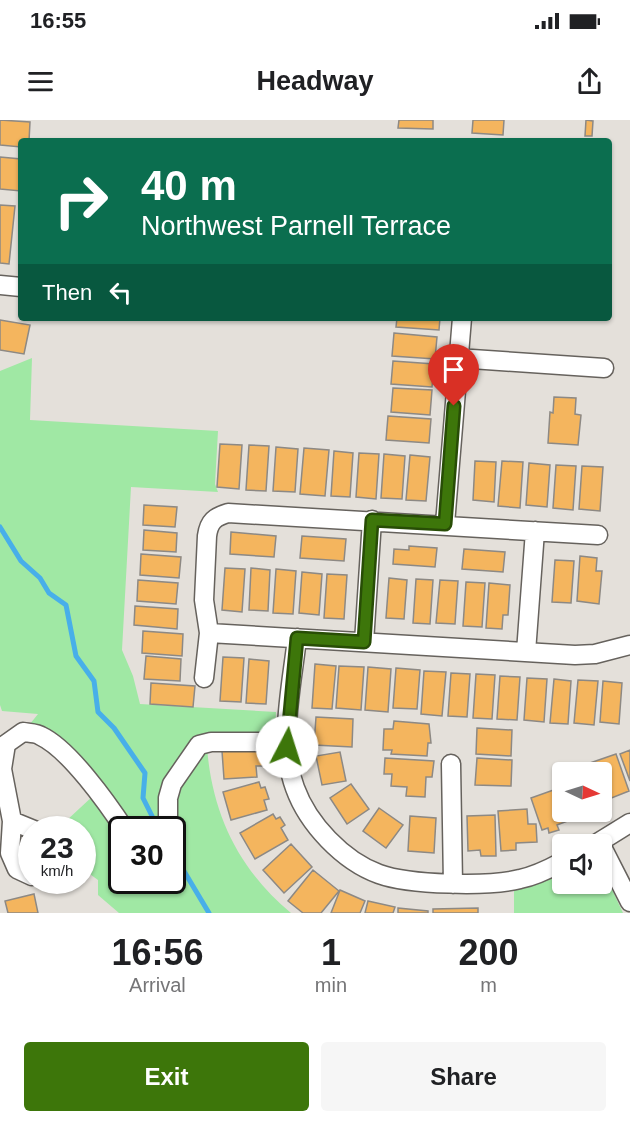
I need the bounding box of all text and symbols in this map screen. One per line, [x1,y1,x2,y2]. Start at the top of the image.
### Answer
text: 16:55 [30,8,86,33]
icon: menu [24,65,57,98]
icon: share [573,65,606,98]
text: Headway [256,66,374,96]
icon: right [42,162,120,240]
text: 40 m [141,162,237,209]
text: Northwest Parnell Terrace [141,211,451,241]
icon: left [104,276,137,309]
text: Then [42,280,92,305]
pin [428,344,479,406]
icon: arrive [437,353,470,386]
position arrow [255,715,319,779]
north arrow [552,762,612,822]
map controls [552,762,612,894]
speed limit sign: 30 [108,816,186,894]
text: 23 [40,831,74,864]
button: sound [552,834,612,894]
text: km/h [41,862,73,879]
text: 16:56 [111,932,203,973]
text: 1 [321,932,341,973]
text: 200 [458,932,519,973]
text: Arrival [129,974,186,996]
text: min [315,974,347,996]
text: m [480,974,497,996]
button: Exit [24,1042,309,1111]
button: Share [321,1042,606,1111]

